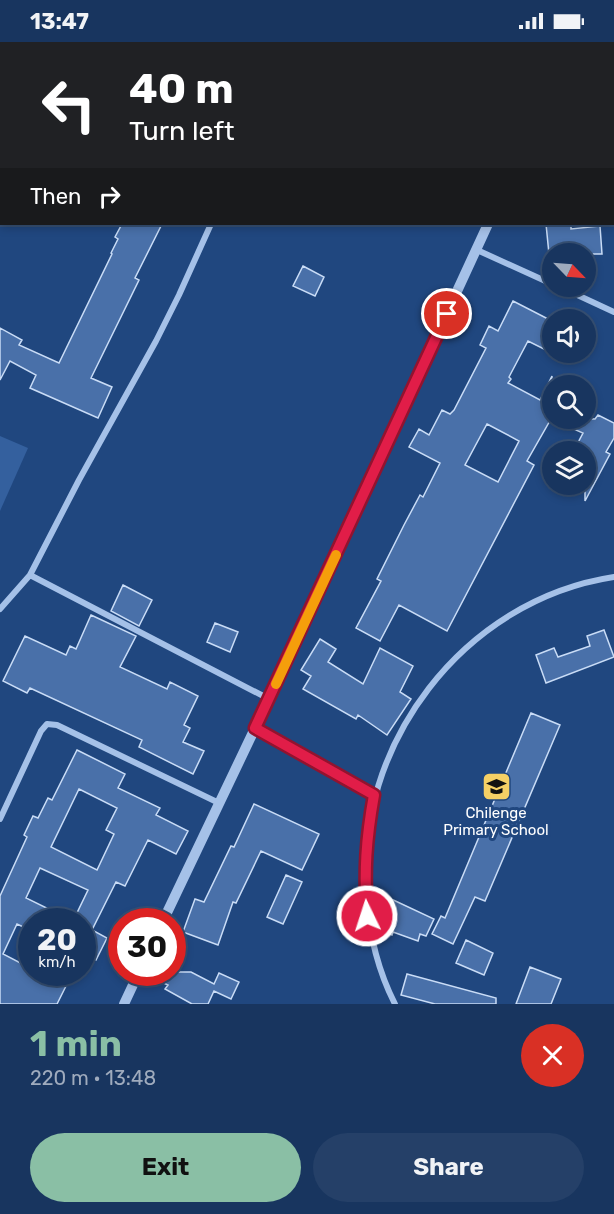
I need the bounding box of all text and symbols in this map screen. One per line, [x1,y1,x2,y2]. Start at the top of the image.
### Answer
text: 13:47 [30,8,89,35]
text: 40 m [129,64,234,114]
icon: left [30,66,108,144]
text: Turn left [129,115,234,147]
icon: right [93,180,126,213]
text: Then [30,183,81,210]
north arrow [542,243,596,297]
map controls [542,243,596,495]
pin [421,288,472,339]
icon: arrive [430,297,463,330]
button: sound [542,309,596,363]
button: search [542,375,596,429]
button: layers [542,441,596,495]
school or university icon: Chilenge Primary School [480,770,512,802]
place label: Chilenge Primary School [443,804,549,839]
position arrow [335,884,399,948]
speed limit sign: 30 [108,908,186,986]
text: 20 [37,922,77,958]
text: km/h [38,953,76,971]
text: 1 min [30,1022,122,1065]
button: close [521,1024,584,1087]
text: 220 m · 13:48 [30,1066,156,1090]
button: Exit [30,1133,301,1202]
button: Share [313,1133,584,1202]

